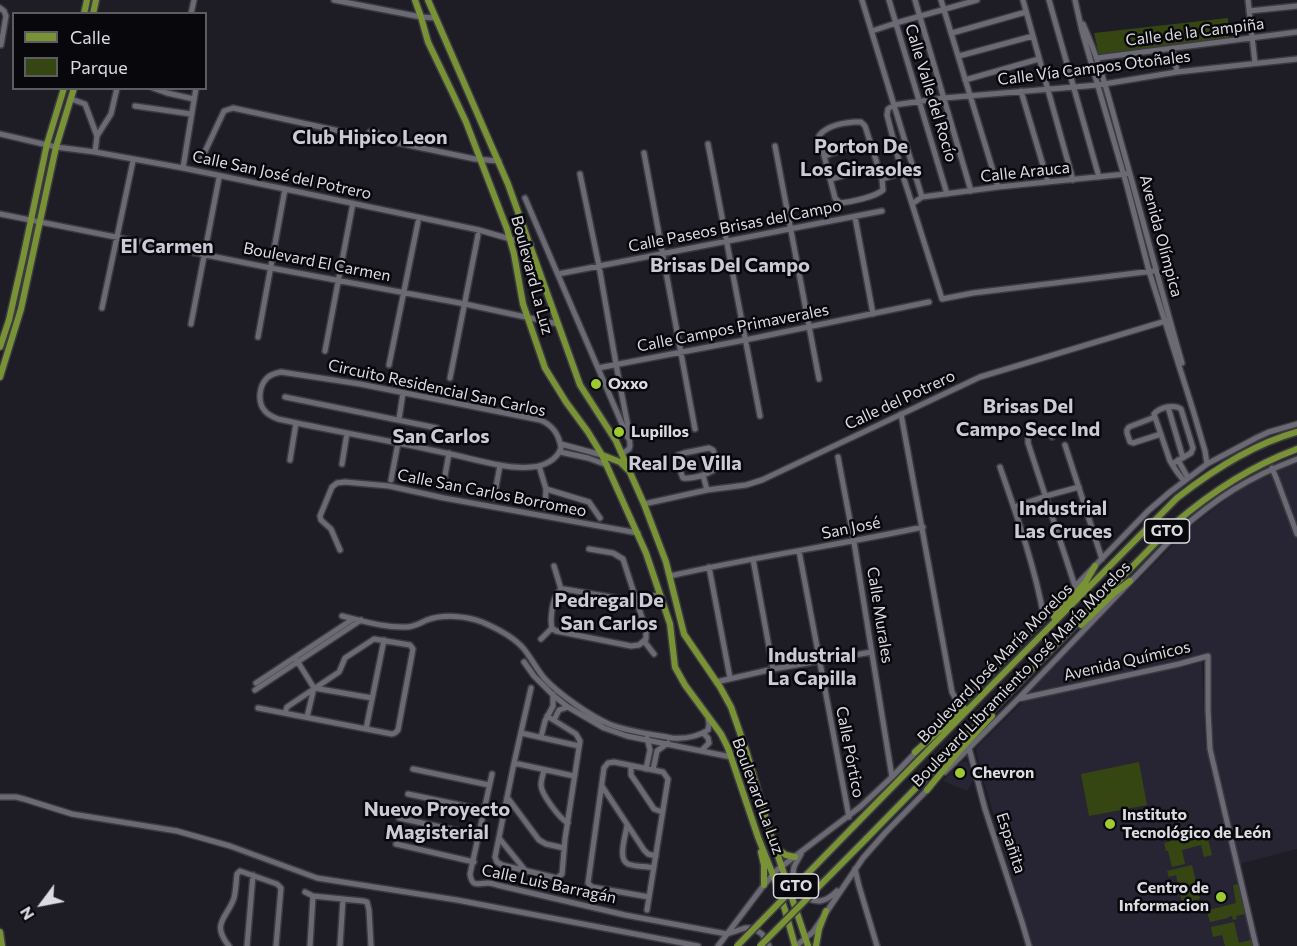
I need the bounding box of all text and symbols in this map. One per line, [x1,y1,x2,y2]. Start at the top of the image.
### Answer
legend [12,12,207,90]
street label: Calle de la Campiña [1125,14,1265,50]
street label: Calle Valle del Rocío [901,22,961,164]
text: Calle [70,26,110,48]
street label: Calle Vía Campos Otoñales [996,47,1192,89]
text: Parque [70,56,128,78]
district label: Club Hipico Leon [292,125,448,149]
district label: Porton De Los Girasoles [800,134,922,181]
street label: Calle San José del Potrero [191,147,373,203]
street label: Calle Arauca [979,158,1071,186]
street label: Avenida Olímpica [1135,173,1187,299]
street label: Calle Paseos Brisas del Campo [627,196,843,256]
street label: Boulevard La Luz [507,213,557,337]
district label: El Carmen [120,234,214,258]
street label: Boulevard El Carmen [242,238,392,286]
district label: Brisas Del Campo [650,253,810,277]
street label: Calle Campos Primaverales [636,300,830,356]
street label: Circuito Residencial San Carlos [326,356,548,420]
street label: Calle del Potrero [842,366,958,434]
place label: Oxxo [608,374,648,394]
marker: Oxxo [589,377,603,391]
district label: Brisas Del Campo Secc Ind [956,394,1100,441]
place label: Lupillos [631,422,689,442]
district label: San Carlos [393,424,489,448]
marker: Lupillos [612,425,626,439]
district label: Real De Villa [628,451,742,475]
street label: Calle San Carlos Borromeo [396,465,588,521]
district label: Industrial Las Cruces [1014,496,1112,543]
street label: San José [820,513,882,543]
road number: GTO [1144,519,1190,543]
street label: Boulevard Libramiento José María Morelos [908,557,1134,791]
street label: Calle Murales [863,565,897,665]
street label: Boulevard José María Morelos [914,579,1076,747]
district label: Pedregal De San Carlos [554,588,664,635]
street label: Avenida Químicos [1062,637,1192,685]
district label: Industrial La Capilla [767,643,857,690]
street label: Calle Pórtico [832,705,868,799]
street label: Boulevard La Luz [728,735,788,857]
place label: Chevron [972,763,1034,783]
marker: Chevron [953,766,967,780]
district label: Nuevo Proyecto Magisterial [364,797,510,844]
place label: Instituto Tecnológico de León [1122,805,1271,843]
street label: Españita [992,810,1030,876]
marker: Instituto Tecnológico de León [1103,817,1117,831]
street label: Calle Luis Barragán [480,860,618,908]
north arrow [12,874,72,934]
road number: GTO [774,874,818,898]
place label: Centro de Informacion [1119,878,1209,916]
marker: Centro de Informacion [1214,890,1228,904]
text: N [15,904,38,924]

